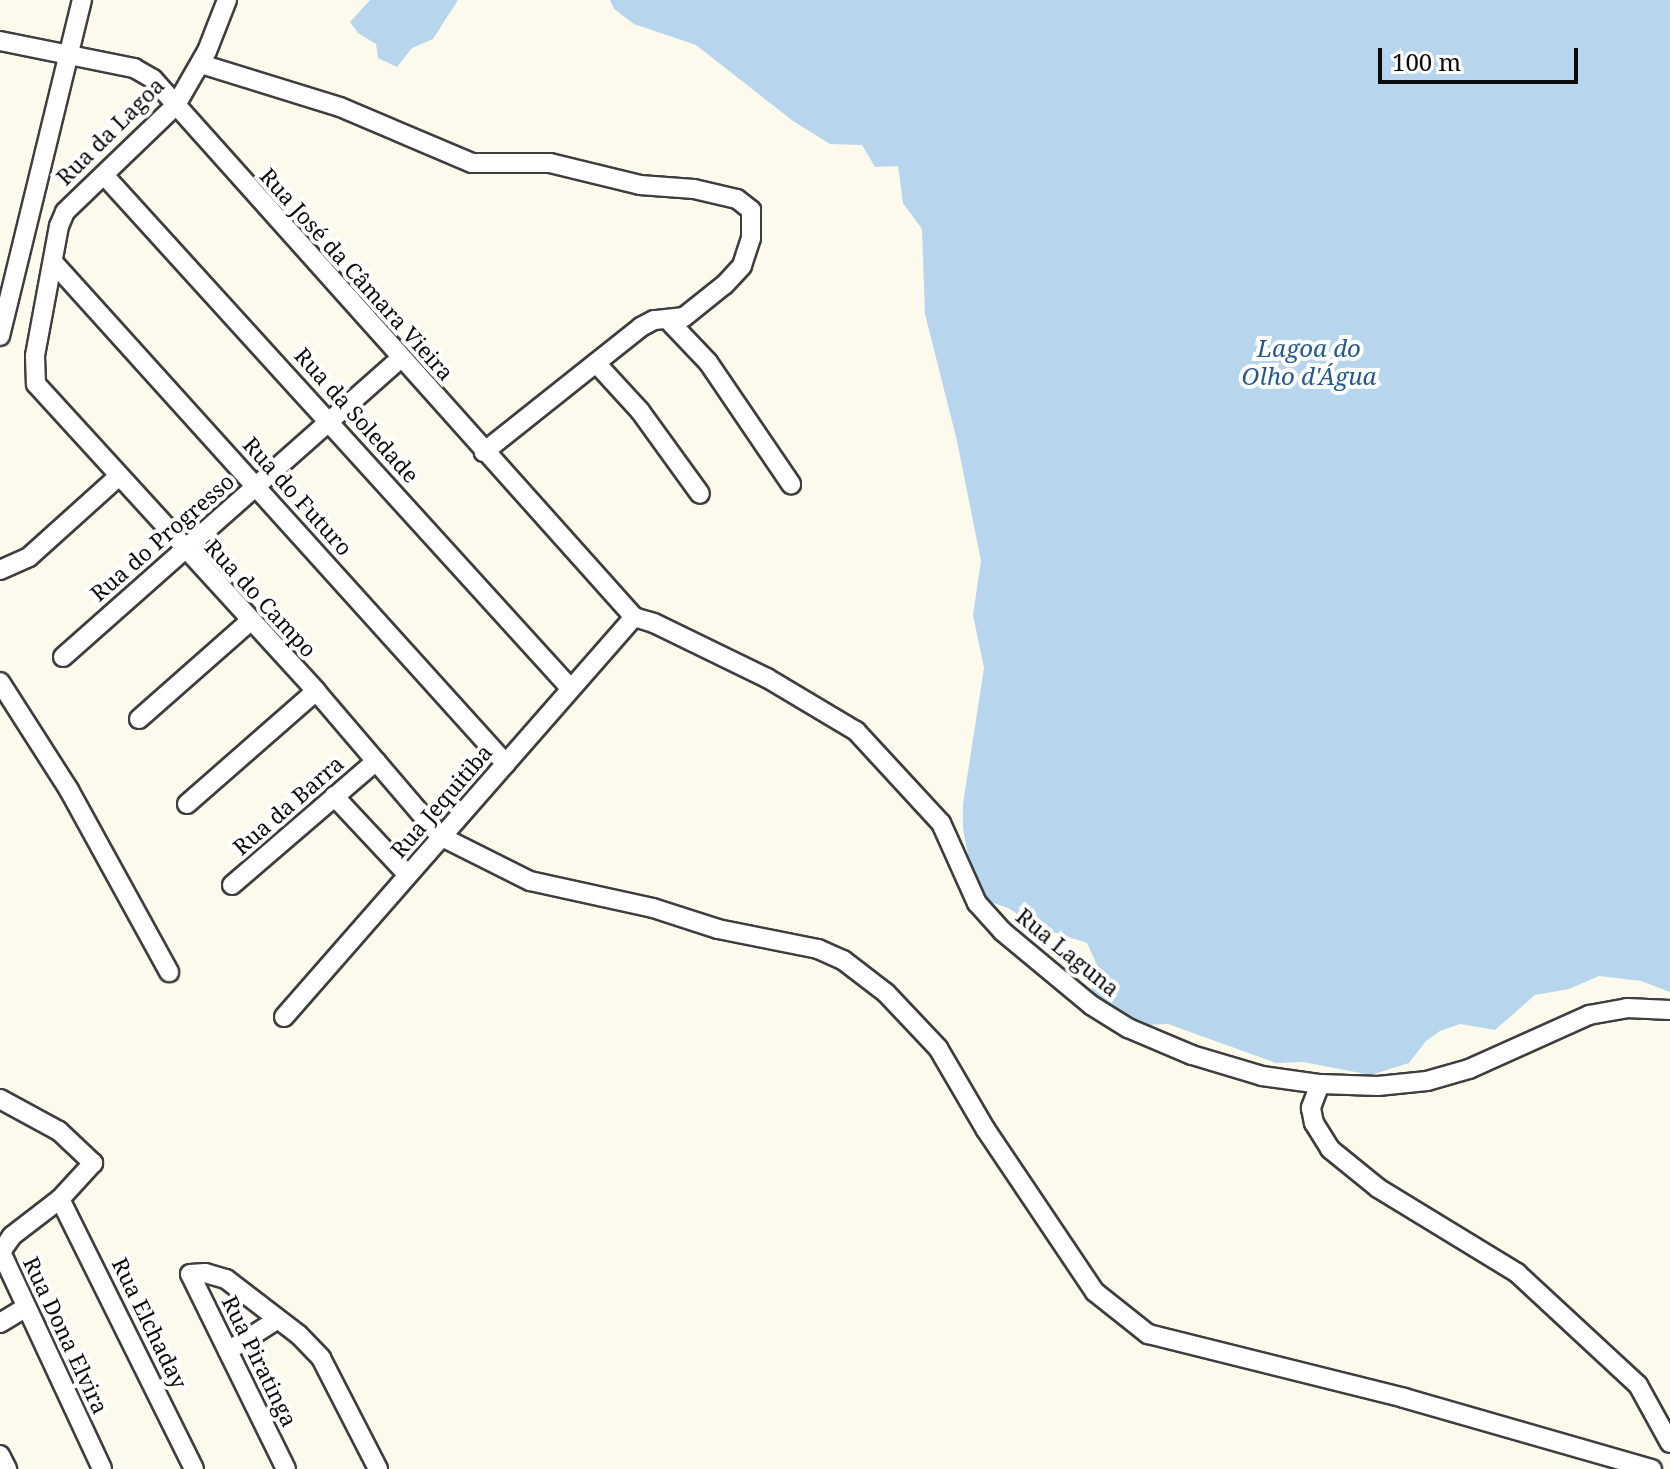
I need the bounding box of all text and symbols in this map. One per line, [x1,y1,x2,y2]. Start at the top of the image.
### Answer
scale bar [1382,32,1582,82]
text: 100 m [1392,45,1461,78]
street label: Rua da Lagoa [51,72,169,190]
street label: Rua José da Câmara Vieira [255,163,459,385]
water label: Lagoa do Olho d'Água [1242,334,1376,390]
street label: Rua da Soledade [289,342,425,488]
street label: Rua do Futuro [238,431,358,561]
street label: Rua do Progresso [85,468,239,606]
street label: Rua do Campo [200,534,322,662]
street label: Rua Jequitiba [385,739,497,863]
street label: Rua da Barra [227,750,349,860]
street label: Rua Laguna [1011,902,1125,1002]
street label: Rua Dona Elvira [18,1252,114,1418]
street label: Rua Elchaday [107,1253,193,1393]
street label: Rua Piratinga [217,1291,303,1431]

